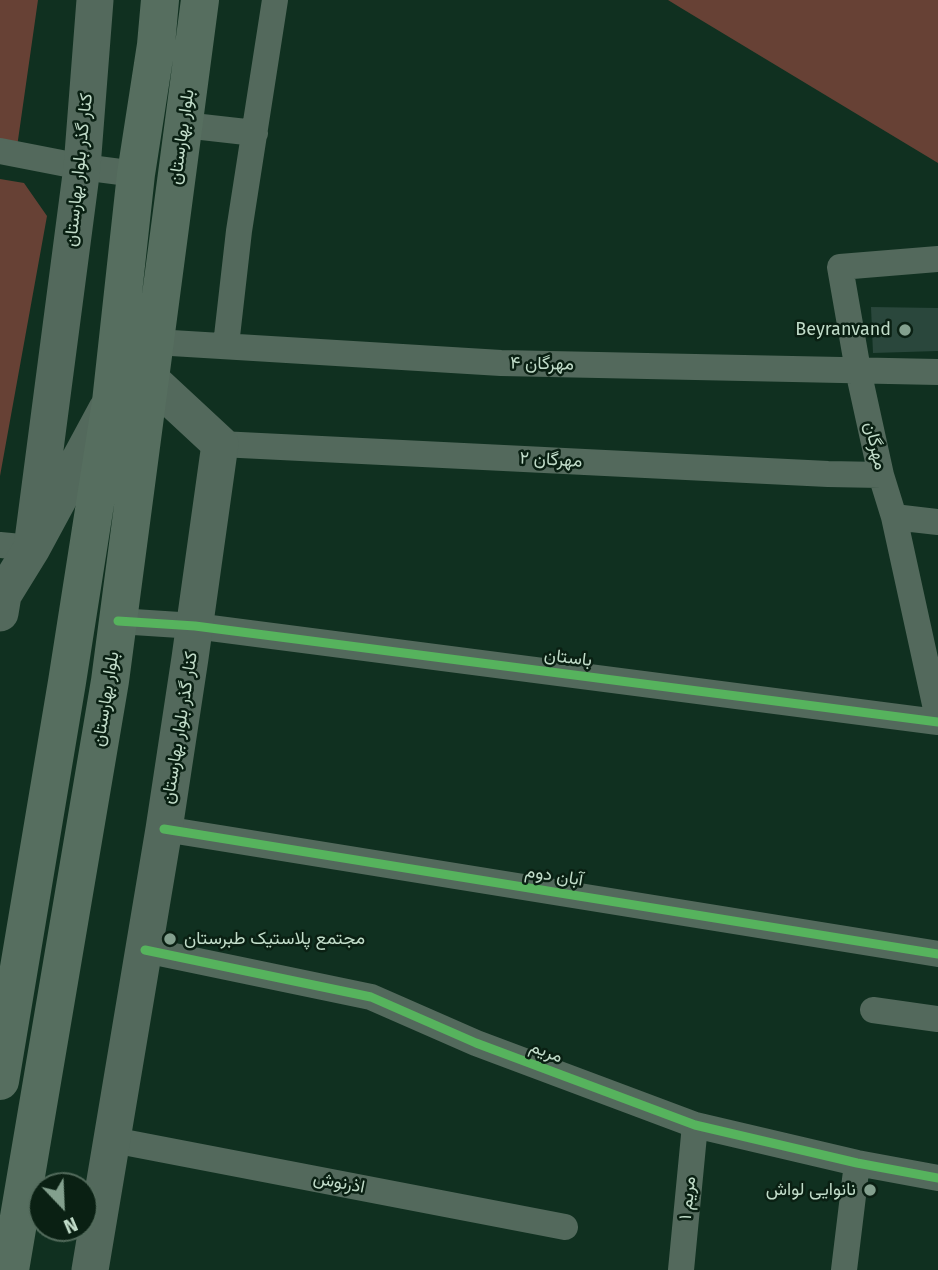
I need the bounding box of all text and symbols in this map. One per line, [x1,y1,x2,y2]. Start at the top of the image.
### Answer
street label: بلوار بهارستان [165,88,199,186]
street label: کنار گذر بلوار بهارستان [60,92,98,248]
place label: Beyranvand [795,319,891,341]
marker: Beyranvand [897,322,913,338]
street label: مهرگان ۴ [510,353,574,375]
street label: مهرگان [859,420,891,472]
street label: مهرگان ۲ [519,448,583,472]
street label: باستان [543,644,593,672]
street label: بلوار بهارستان [88,650,124,748]
street label: کنار گذر بلوار بهارستان [157,650,203,806]
street label: آبان دوم [523,861,585,891]
place label: مجتمع پلاستیک طبرستان [184,928,365,950]
marker: مجتمع پلاستیک طبرستان [162,931,178,947]
street label: مریم [526,1036,566,1068]
street label: اذرنوش [311,1167,367,1199]
north arrow [28,1172,98,1242]
street label: مریم ۱ [675,1175,701,1221]
place label: نانوایی لواش [766,1179,856,1201]
marker: نانوایی لواش [862,1182,878,1198]
text: N [60,1212,81,1238]

